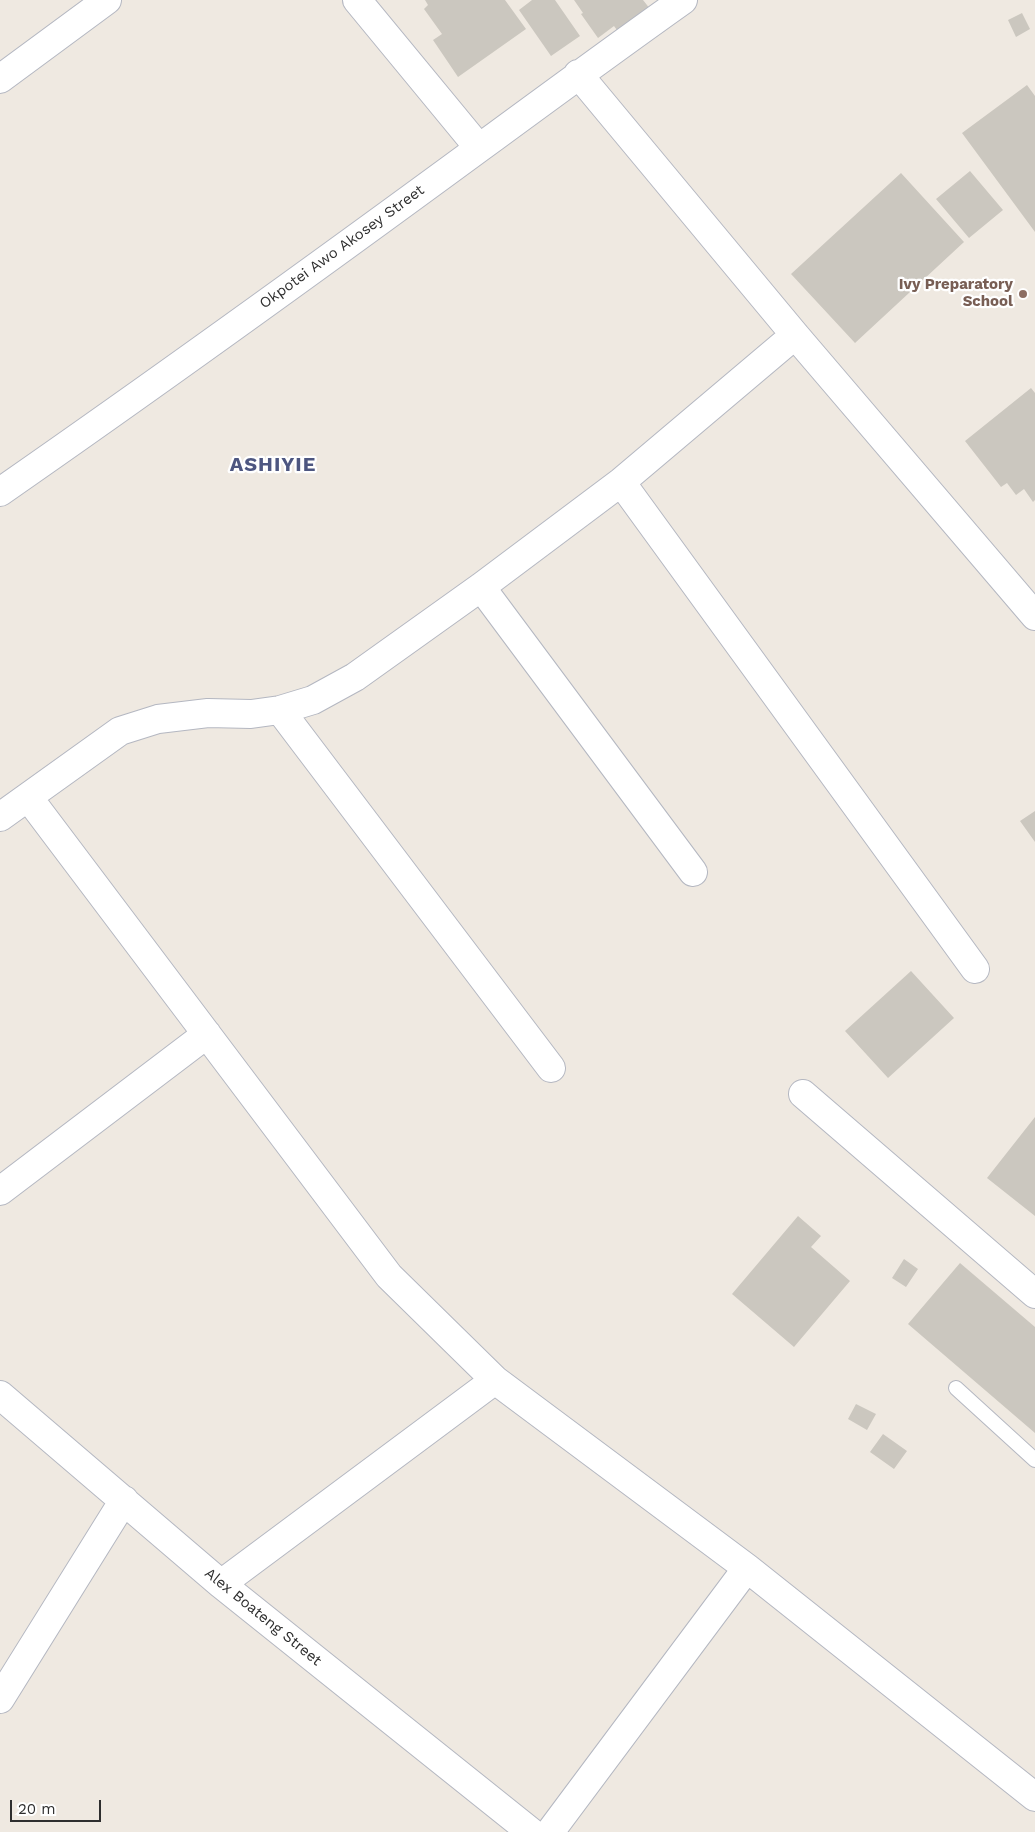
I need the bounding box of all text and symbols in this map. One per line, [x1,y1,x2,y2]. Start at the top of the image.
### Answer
street label: Okpotei Awo Akosey Street [256,181,428,313]
place label: Ivy Preparatory School [899,276,1013,311]
marker: Ivy Preparatory School [1017,288,1029,300]
district label: ASHIYIE [229,453,317,477]
street label: Alex Boateng Street [201,1564,325,1670]
scale bar [12,1790,104,1822]
text: 20 m [18,1800,56,1818]

